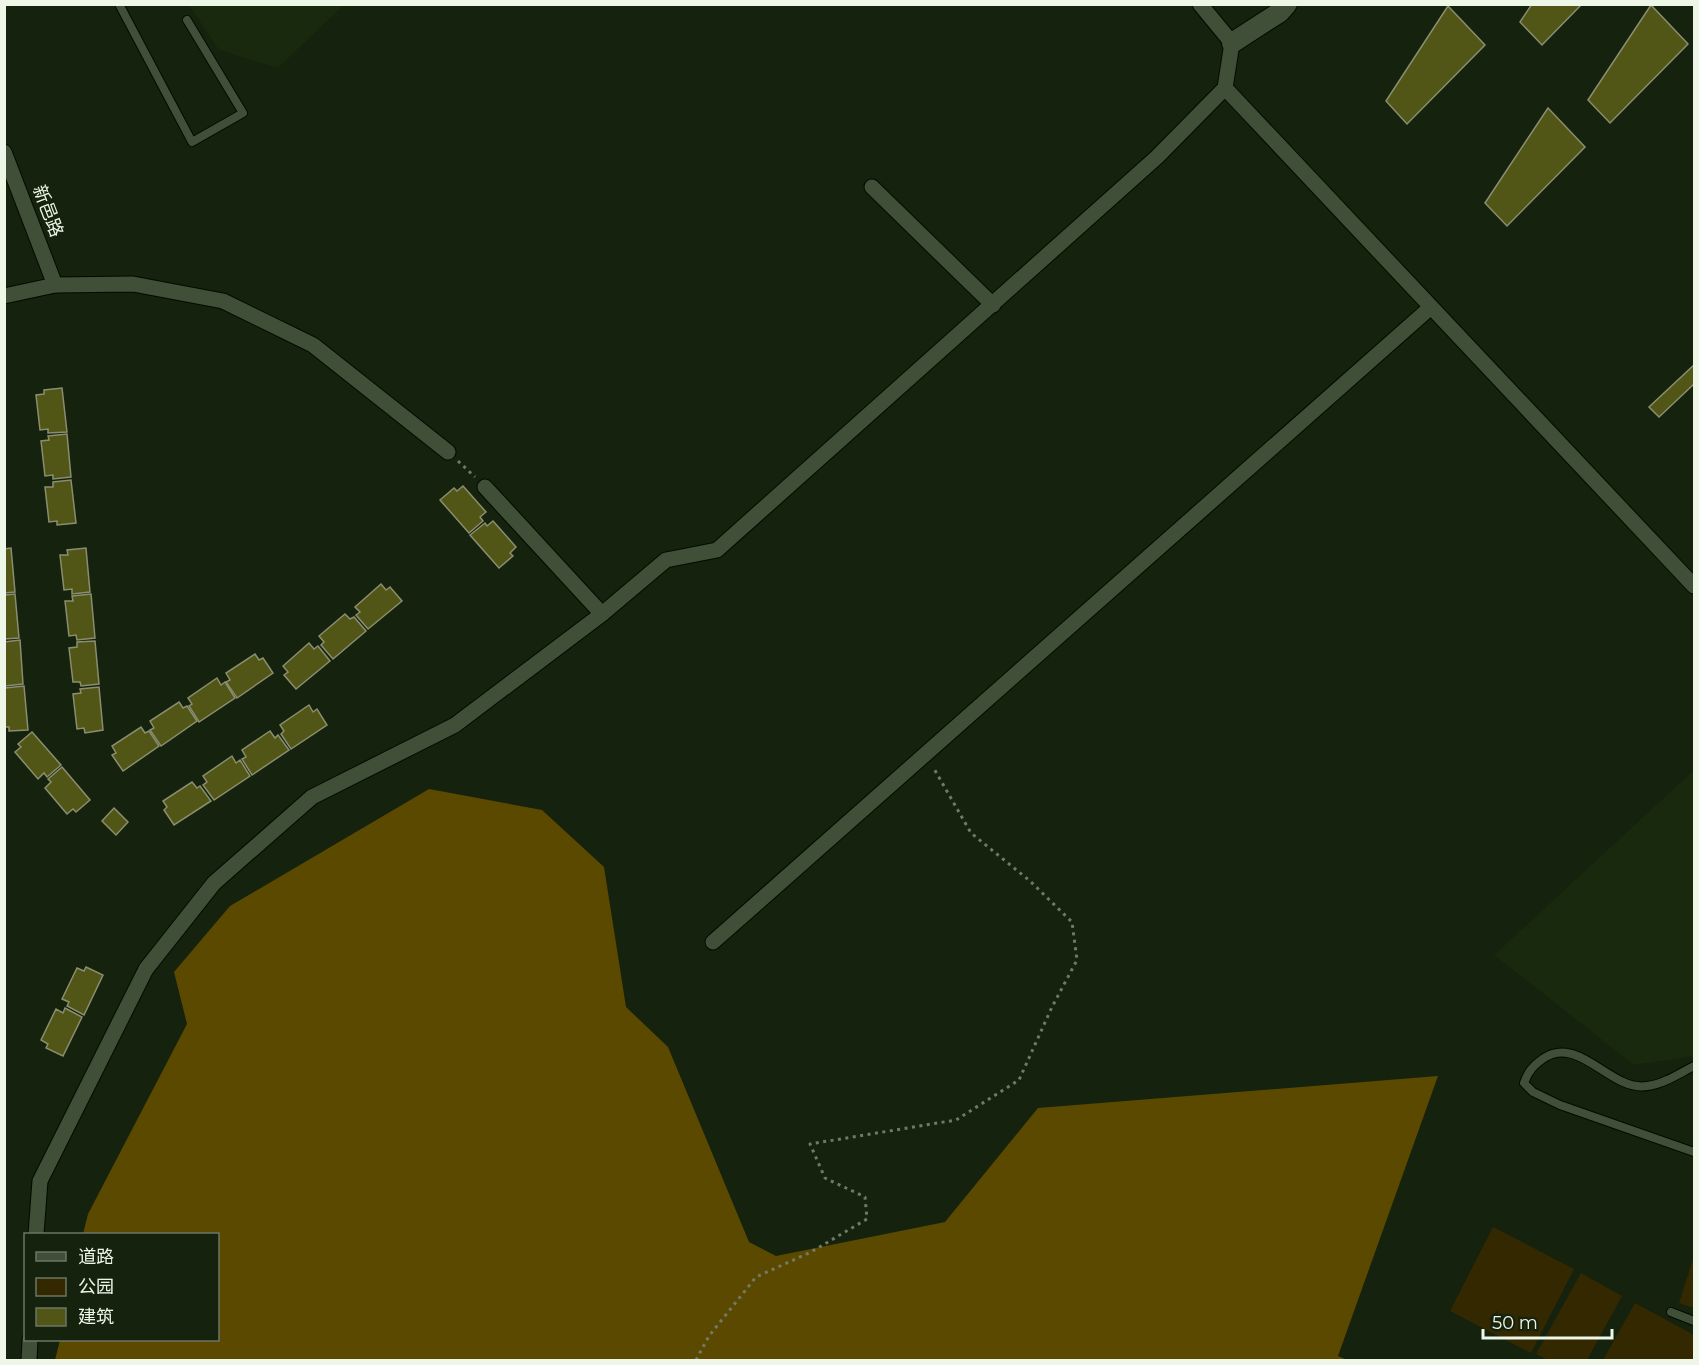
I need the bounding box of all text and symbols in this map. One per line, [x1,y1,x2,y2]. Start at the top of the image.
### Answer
street label: 新邑路 [28,182,68,240]
legend [24,1233,219,1341]
text: 道路 [78,1246,114,1268]
text: 公园 [78,1276,114,1298]
scale bar [1483,1302,1612,1340]
text: 建筑 [78,1306,114,1328]
text: 50 m [1492,1312,1538,1334]

